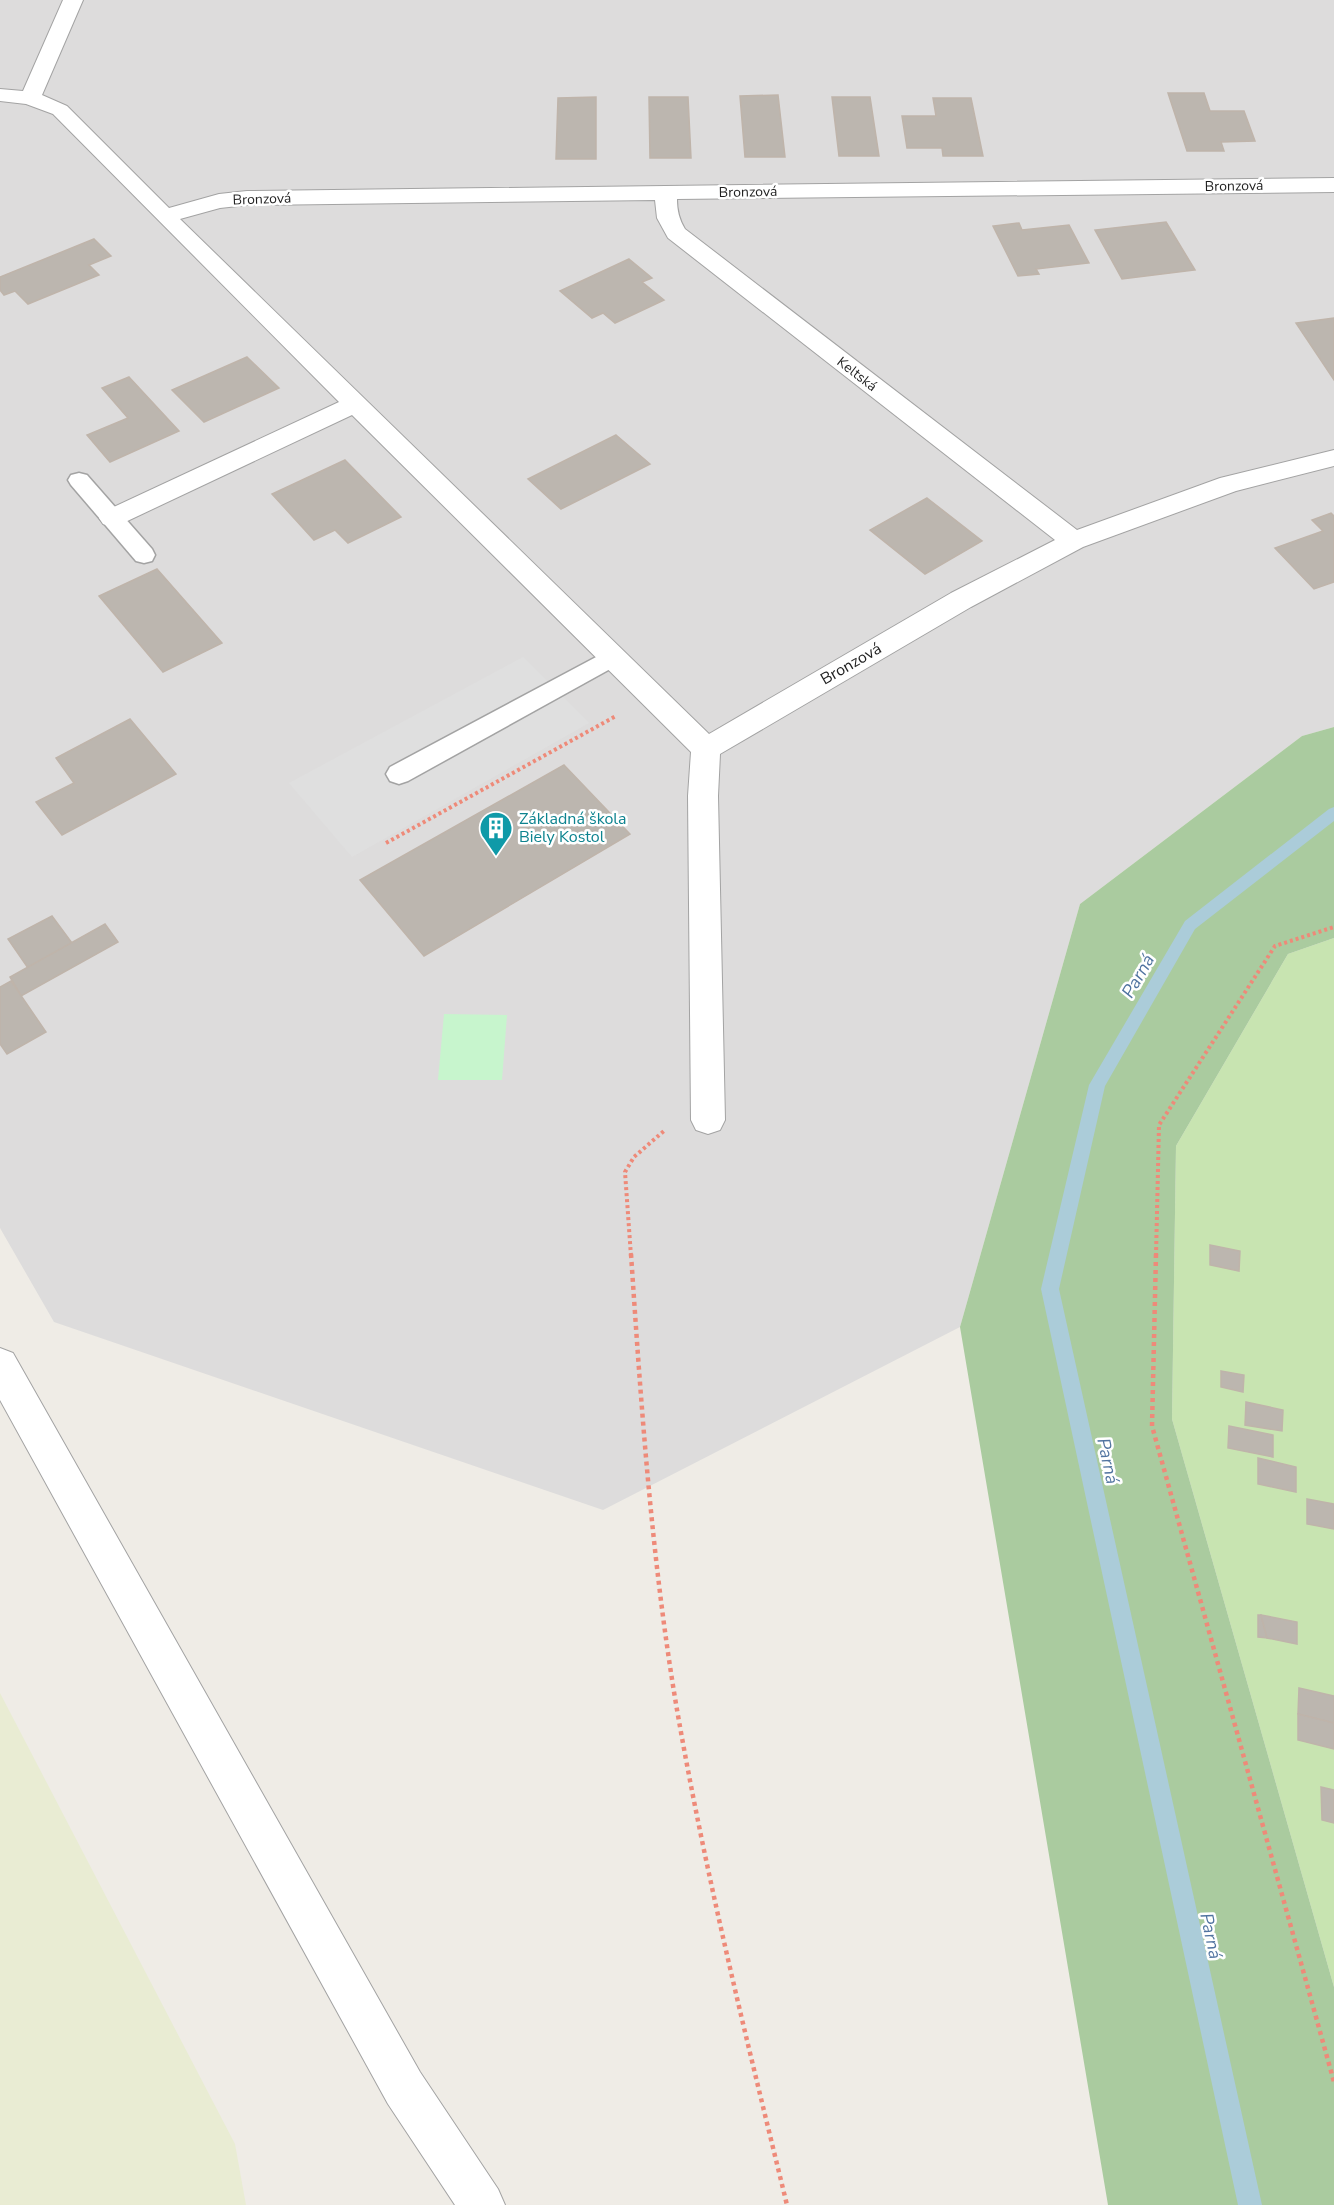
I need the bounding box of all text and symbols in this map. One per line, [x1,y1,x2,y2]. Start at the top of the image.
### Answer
street label: Bronzová [1205,176,1263,196]
street label: Bronzová [719,182,777,202]
street label: Bronzová [232,188,292,210]
street label: Keltská [833,352,881,396]
street label: Bronzová [816,638,886,690]
place label: Základná škola Biely Kostol [519,808,627,848]
building icon: Základná škola Biely Kostol [478,810,514,857]
water label: Parná [1116,949,1160,1002]
water label: Parná [1091,1436,1125,1487]
water label: Parná [1194,1911,1228,1962]

